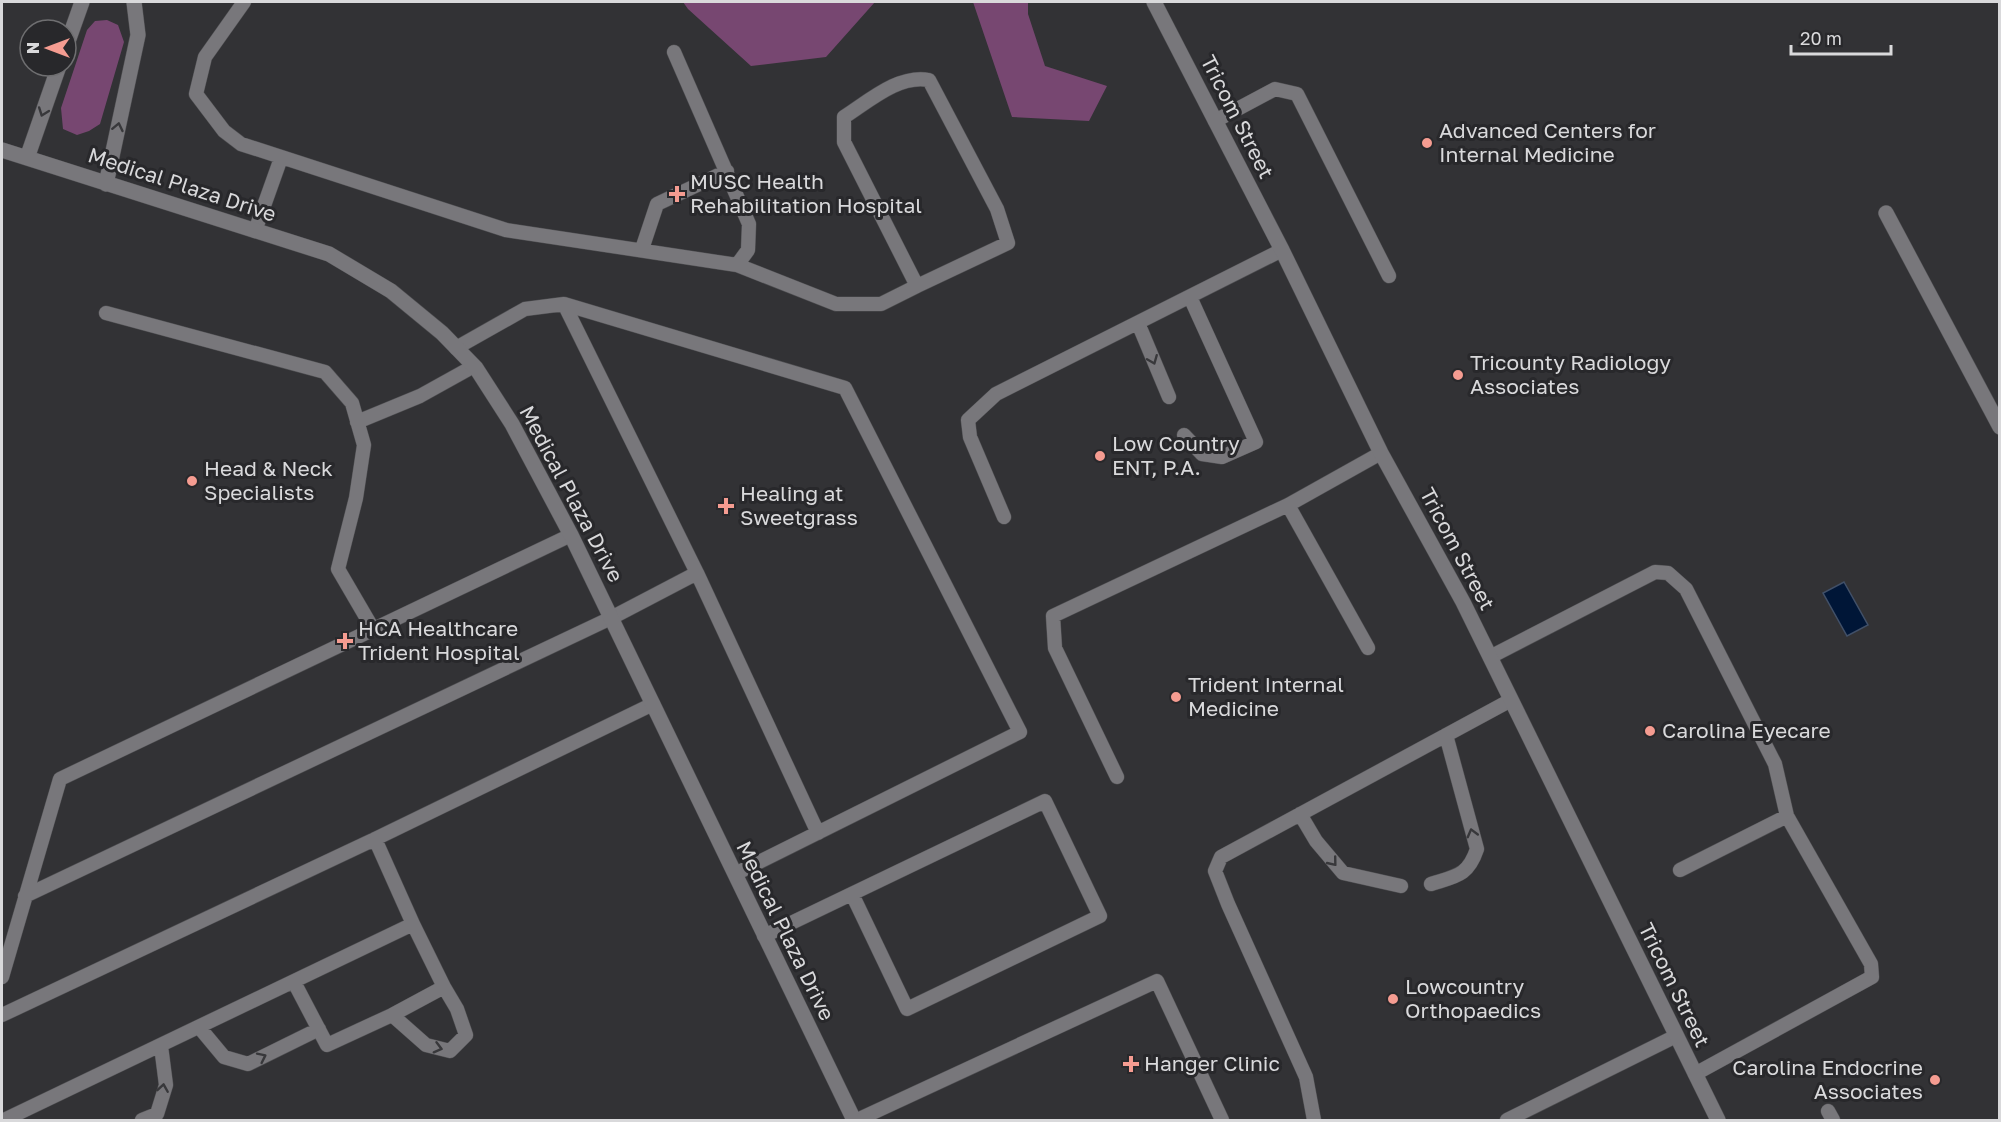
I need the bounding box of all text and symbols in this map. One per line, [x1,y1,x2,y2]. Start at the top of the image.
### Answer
north arrow [18,18,78,78]
scale bar [1791,18,1892,56]
text: 20 m [1800,27,1842,49]
text: N [23,42,43,54]
street label: Tricom Street [1196,51,1280,183]
one-way arrow [37,106,50,117]
place label: Advanced Centers for Internal Medicine [1439,117,1656,167]
one-way arrow [111,122,124,132]
marker: Advanced Centers for Internal Medicine [1420,136,1434,150]
street label: Medical Plaza Drive [85,141,280,227]
place label: MUSC Health Rehabilitation Hospital [690,168,922,218]
marker: MUSC Health Rehabilitation Hospital [668,185,686,203]
place label: Tricounty Radiology Associates [1470,349,1671,399]
one-way arrow [1146,354,1158,365]
marker: Tricounty Radiology Associates [1451,368,1465,382]
street label: Medical Plaza Drive [514,401,629,586]
place label: Low Country ENT, P.A. [1112,430,1240,480]
marker: Low Country ENT, P.A. [1093,449,1107,463]
place label: Head & Neck Specialists [204,455,333,505]
marker: Head & Neck Specialists [185,474,199,488]
place label: Healing at Sweetgrass [740,480,858,530]
street label: Tricom Street [1415,483,1501,614]
marker: Healing at Sweetgrass [717,497,735,515]
place label: HCA Healthcare Trident Hospital [358,615,520,665]
marker: HCA Healthcare Trident Hospital [336,632,354,650]
place label: Trident Internal Medicine [1188,671,1344,721]
marker: Trident Internal Medicine [1169,690,1183,704]
place label: Carolina Eyecare [1662,717,1831,743]
marker: Carolina Eyecare [1643,724,1657,738]
one-way arrow [1467,828,1480,838]
street label: Medical Plaza Drive [731,837,841,1024]
one-way arrow [1326,855,1337,866]
street label: Tricom Street [1634,918,1716,1051]
place label: Lowcountry Orthopaedics [1405,973,1541,1023]
marker: Lowcountry Orthopaedics [1386,992,1400,1006]
one-way arrow [433,1041,443,1054]
place label: Hanger Clinic [1144,1050,1280,1076]
one-way arrow [256,1053,267,1065]
place label: Carolina Endocrine Associates [1732,1054,1923,1104]
marker: Hanger Clinic [1122,1055,1140,1073]
marker: Carolina Endocrine Associates [1928,1073,1942,1087]
one-way arrow [157,1083,169,1093]

